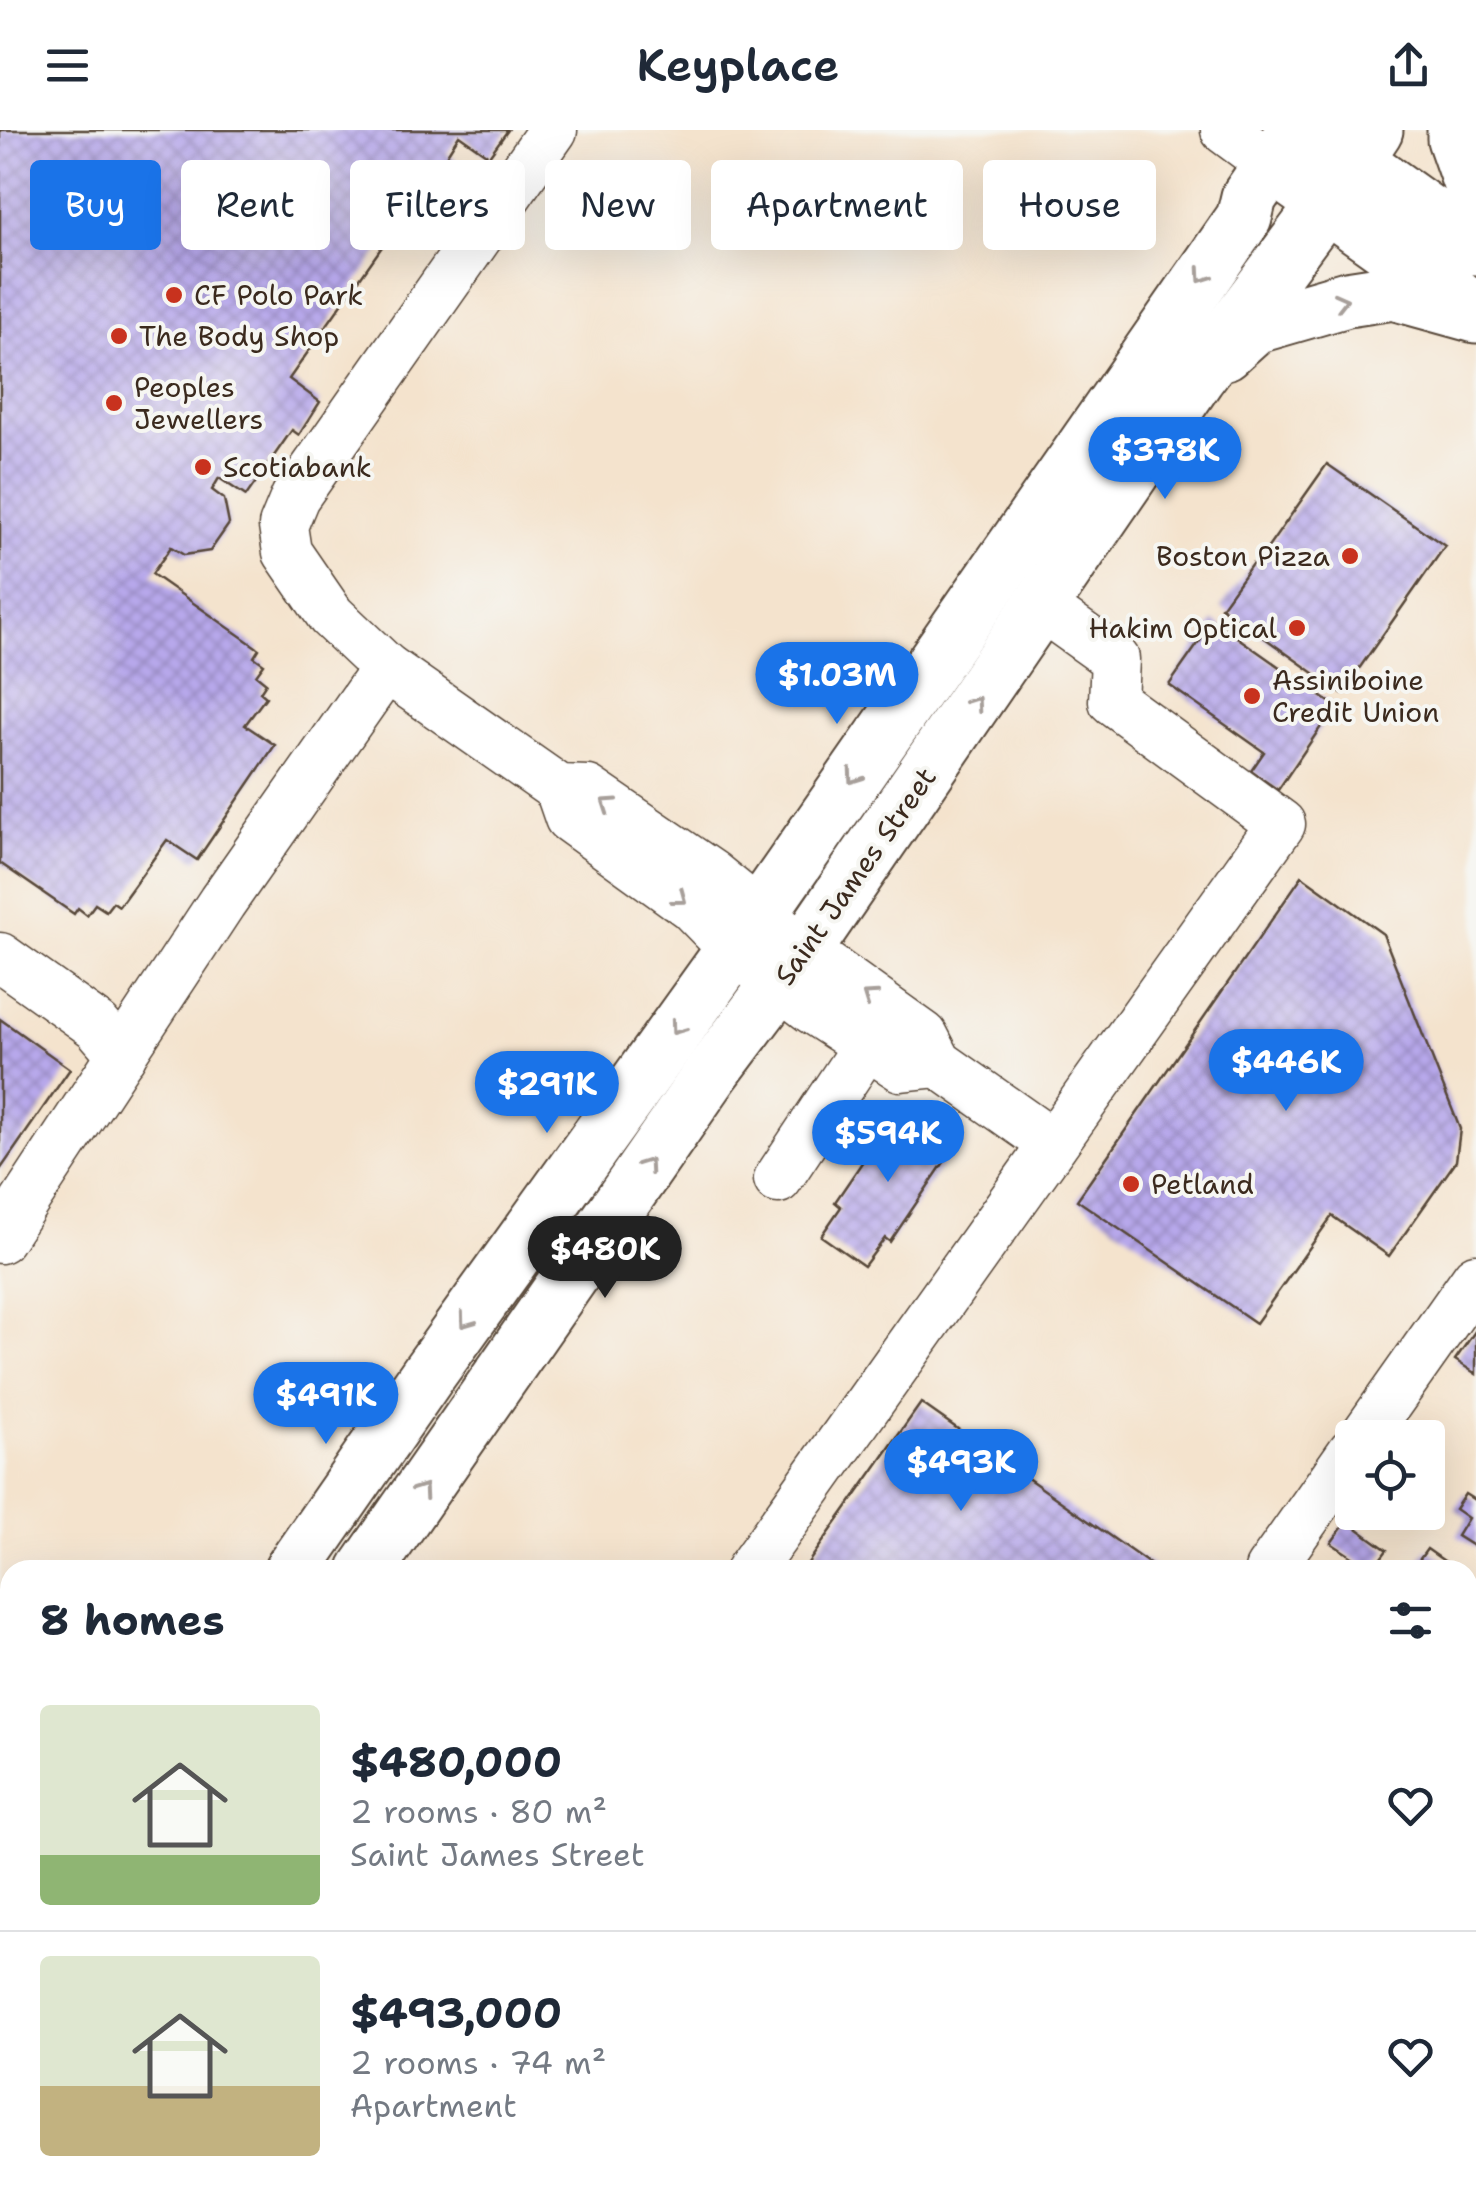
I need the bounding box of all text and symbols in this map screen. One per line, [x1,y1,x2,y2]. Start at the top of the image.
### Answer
text: Keyplace [637,35,839,95]
icon: menu [40,38,95,93]
icon: share [1381,38,1436,93]
chip: Buy [30,160,161,250]
chip: Rent [181,160,330,250]
chip: Filters [350,160,525,250]
chip: New [545,160,691,250]
chip: Apartment [711,160,963,250]
chip: House [983,160,1156,250]
one-way arrow [1197,265,1215,284]
place label: CF Polo Park [194,276,363,314]
marker: CF Polo Park [163,284,185,306]
one-way arrow [1333,292,1350,313]
place label: The Body Shop [139,317,339,355]
marker: The Body Shop [108,325,130,347]
place label: Peoples Jewellers [134,368,263,438]
marker: Peoples Jewellers [103,392,125,414]
pin: $378K [1095,417,1235,502]
text: $378K [1110,428,1220,471]
place label: Scotiabank [223,448,372,486]
marker: Scotiabank [192,456,214,478]
place label: Boston Pizza [1156,537,1330,575]
marker: Boston Pizza [1339,545,1361,567]
place label: Hakim Optical [1088,609,1278,647]
marker: Hakim Optical [1286,617,1308,639]
pin: $1.03M [756,642,918,727]
text: $1.03M [777,653,897,696]
place label: Assiniboine Credit Union [1272,661,1439,731]
marker: Assiniboine Credit Union [1241,685,1263,707]
one-way arrow [963,696,981,715]
street label: Saint James Street [765,759,945,993]
one-way arrow [848,766,866,784]
one-way arrow [601,798,620,816]
one-way arrow [669,886,687,903]
one-way arrow [862,991,880,1009]
one-way arrow [670,1017,689,1036]
pin: $446K [1216,1029,1356,1114]
text: $446K [1231,1040,1341,1083]
pin: $291K [477,1051,617,1136]
text: $291K [497,1062,597,1105]
pin: $594K [818,1100,958,1185]
text: $594K [834,1111,942,1154]
one-way arrow [635,1158,653,1177]
place label: Petland [1151,1165,1254,1203]
marker: Petland [1120,1173,1142,1195]
pin: $480K [535,1216,675,1301]
text: $480K [550,1227,660,1270]
one-way arrow [461,1310,478,1328]
pin: $491K [256,1362,396,1447]
text: $491K [275,1373,377,1416]
map controls [1335,1420,1445,1530]
button: locate [1335,1420,1445,1530]
pin: $493K [891,1429,1031,1514]
text: $493K [906,1440,1016,1483]
one-way arrow [410,1483,428,1501]
text: 8 homes [40,1592,225,1648]
icon: filters [1383,1593,1438,1648]
text: $480,000 [350,1734,562,1790]
icon: home [120,1745,240,1865]
icon: heart [1383,1778,1438,1833]
text: 2 rooms · 80 m² [350,1790,607,1833]
text: Saint James Street [350,1833,645,1876]
text: $493,000 [350,1985,562,2041]
icon: home [120,1996,240,2116]
icon: heart [1383,2029,1438,2084]
text: 2 rooms · 74 m² [350,2041,606,2084]
text: Apartment [350,2084,517,2127]

